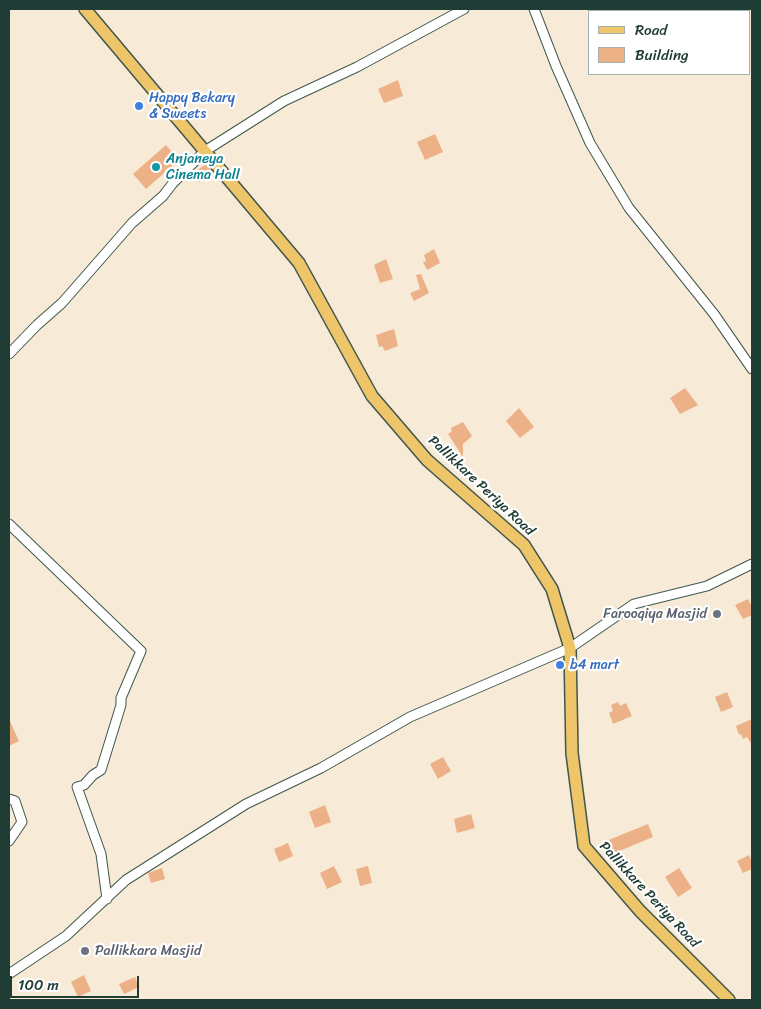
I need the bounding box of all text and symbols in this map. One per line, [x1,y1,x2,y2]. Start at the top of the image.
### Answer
legend [588,10,751,75]
text: Road [635,17,667,43]
text: Building [635,42,689,68]
place label: Happy Bekary & Sweets [149,90,235,122]
marker: Happy Bekary & Sweets [133,100,145,112]
place label: Anjaneya Cinema Hall [166,151,240,184]
marker: Anjaneya Cinema Hall [150,161,162,173]
street label: Pallikkare Periya Road [424,432,538,540]
place label: Farooqiya Masjid [603,606,707,622]
marker: Farooqiya Masjid [711,608,723,620]
place label: b4 mart [570,657,619,673]
marker: b4 mart [554,659,566,671]
street label: Pallikkare Periya Road [595,838,703,952]
place label: Pallikkara Masjid [95,943,201,959]
marker: Pallikkara Masjid [79,945,91,957]
scale bar [12,966,141,998]
text: 100 m [18,972,59,998]

